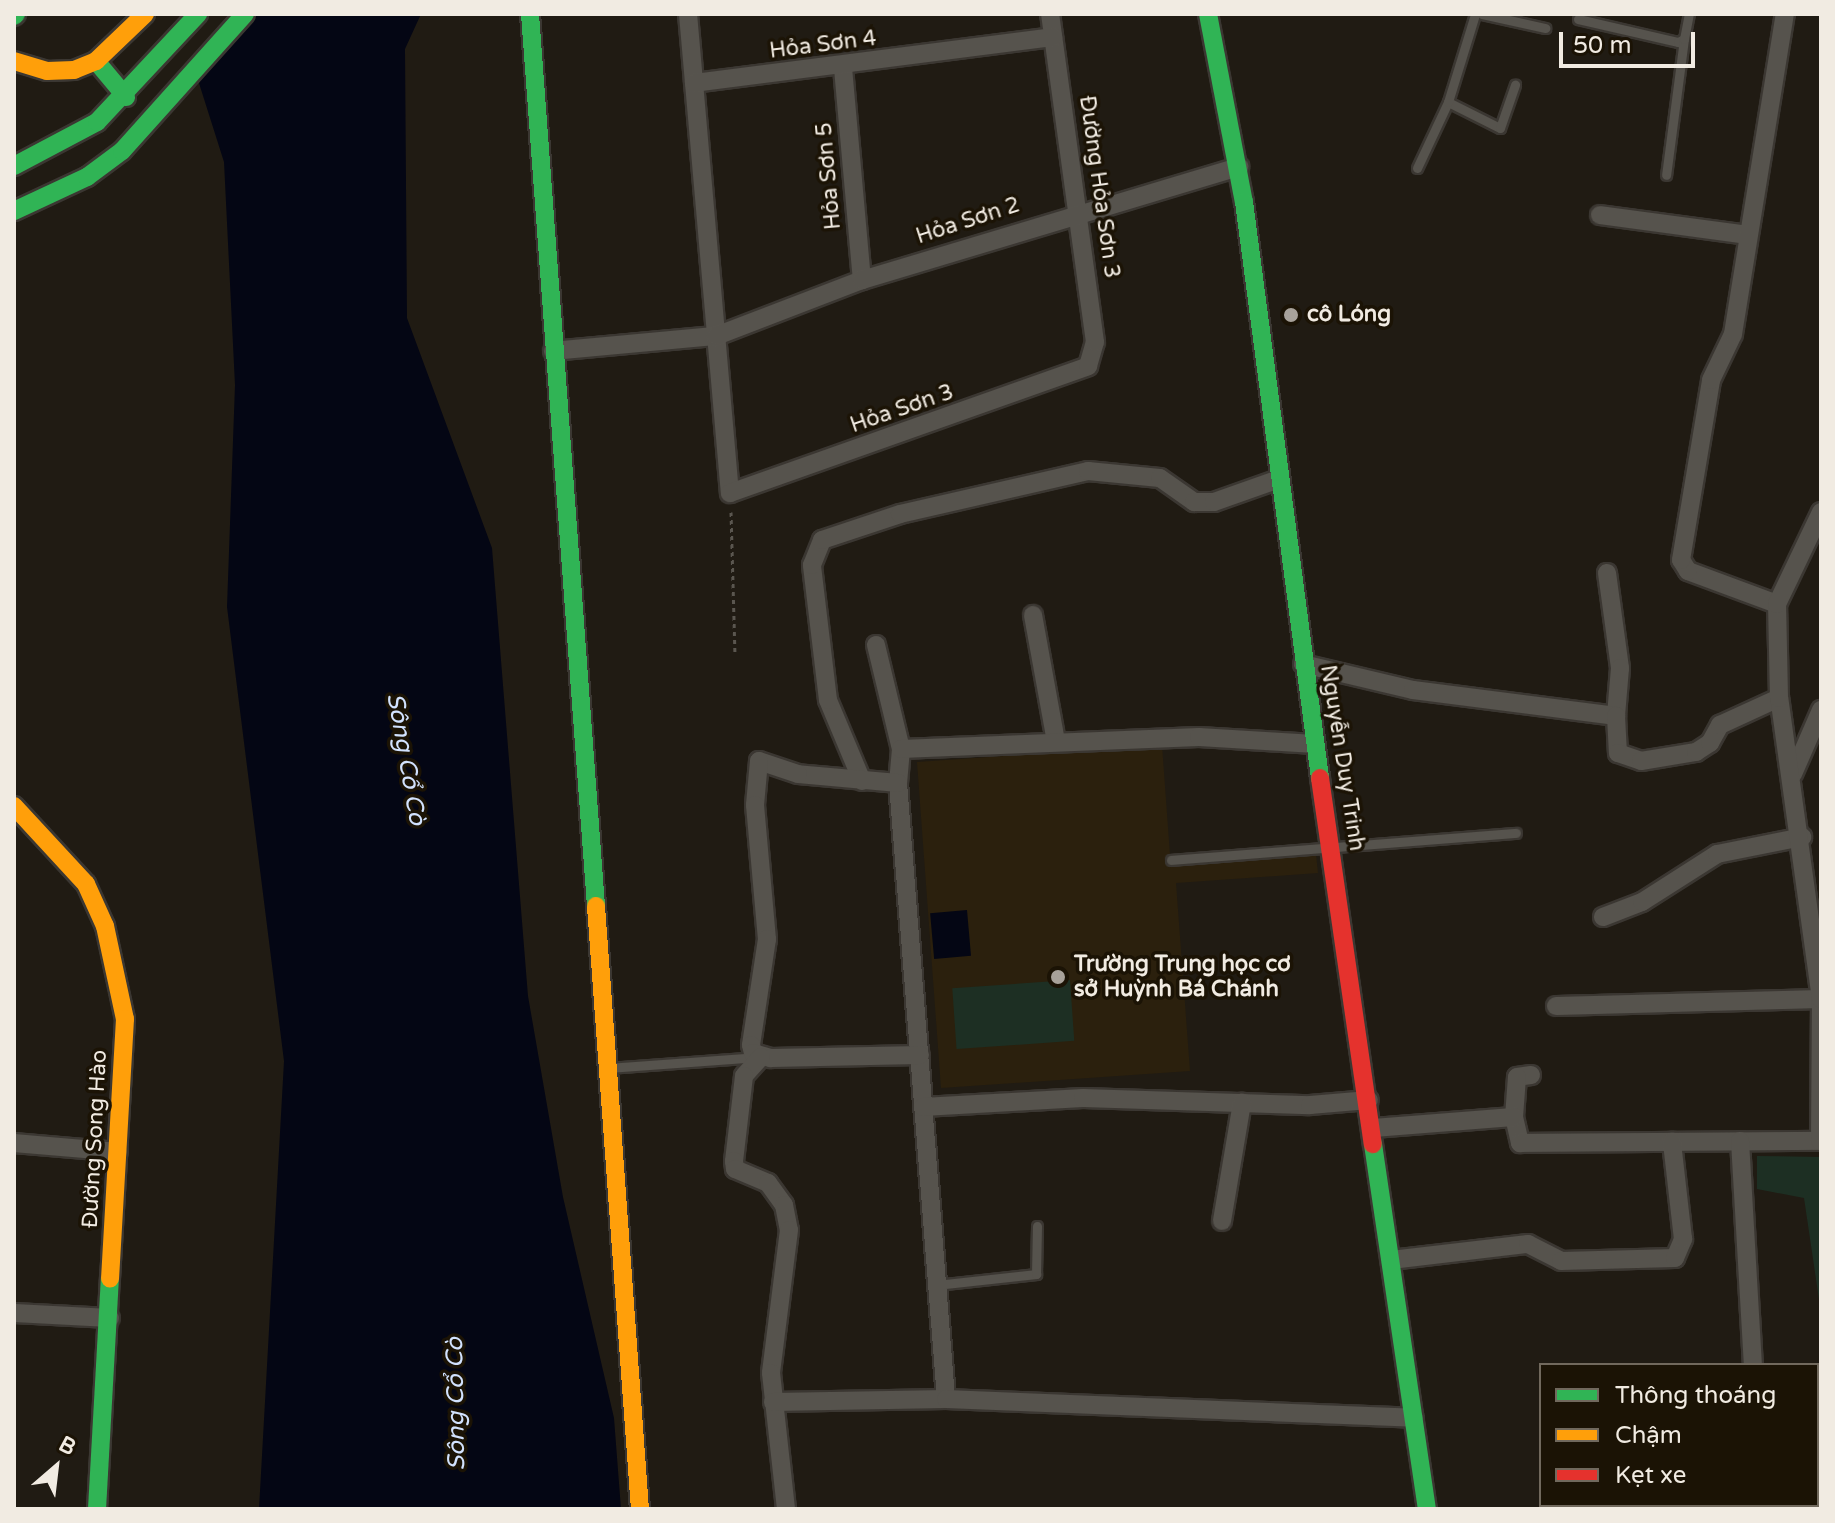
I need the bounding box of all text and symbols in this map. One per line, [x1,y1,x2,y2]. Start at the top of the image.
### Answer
scale bar [1563,16,1699,66]
street label: Hỏa Sơn 4 [768,25,878,65]
text: 50 m [1573,31,1631,60]
street label: Đường Hỏa Sơn 3 [1073,94,1125,280]
street label: Hỏa Sơn 5 [811,121,847,231]
street label: Hỏa Sơn 2 [913,192,1023,250]
place label: cô Lóng [1307,302,1391,328]
marker: cô Lóng [1282,306,1300,324]
street label: Hỏa Sơn 3 [847,379,957,439]
street label: Nguyễn Duy Trinh [1314,663,1370,853]
water label: Sông Cổ Cò [380,691,432,827]
place label: Trường Trung học cơ sở Huỳnh Bá Chánh [1074,951,1291,1002]
marker: Trường Trung học cơ sở Huỳnh Bá Chánh [1049,968,1067,986]
street label: Đường Song Hào [77,1049,113,1229]
water label: Sông Cổ Cò [440,1337,472,1471]
legend [1539,1363,1819,1507]
text: Thông thoáng [1615,1381,1776,1410]
text: Chậm [1615,1421,1682,1450]
north arrow [16,1427,96,1507]
text: B [54,1431,80,1461]
text: Kẹt xe [1615,1461,1686,1490]

